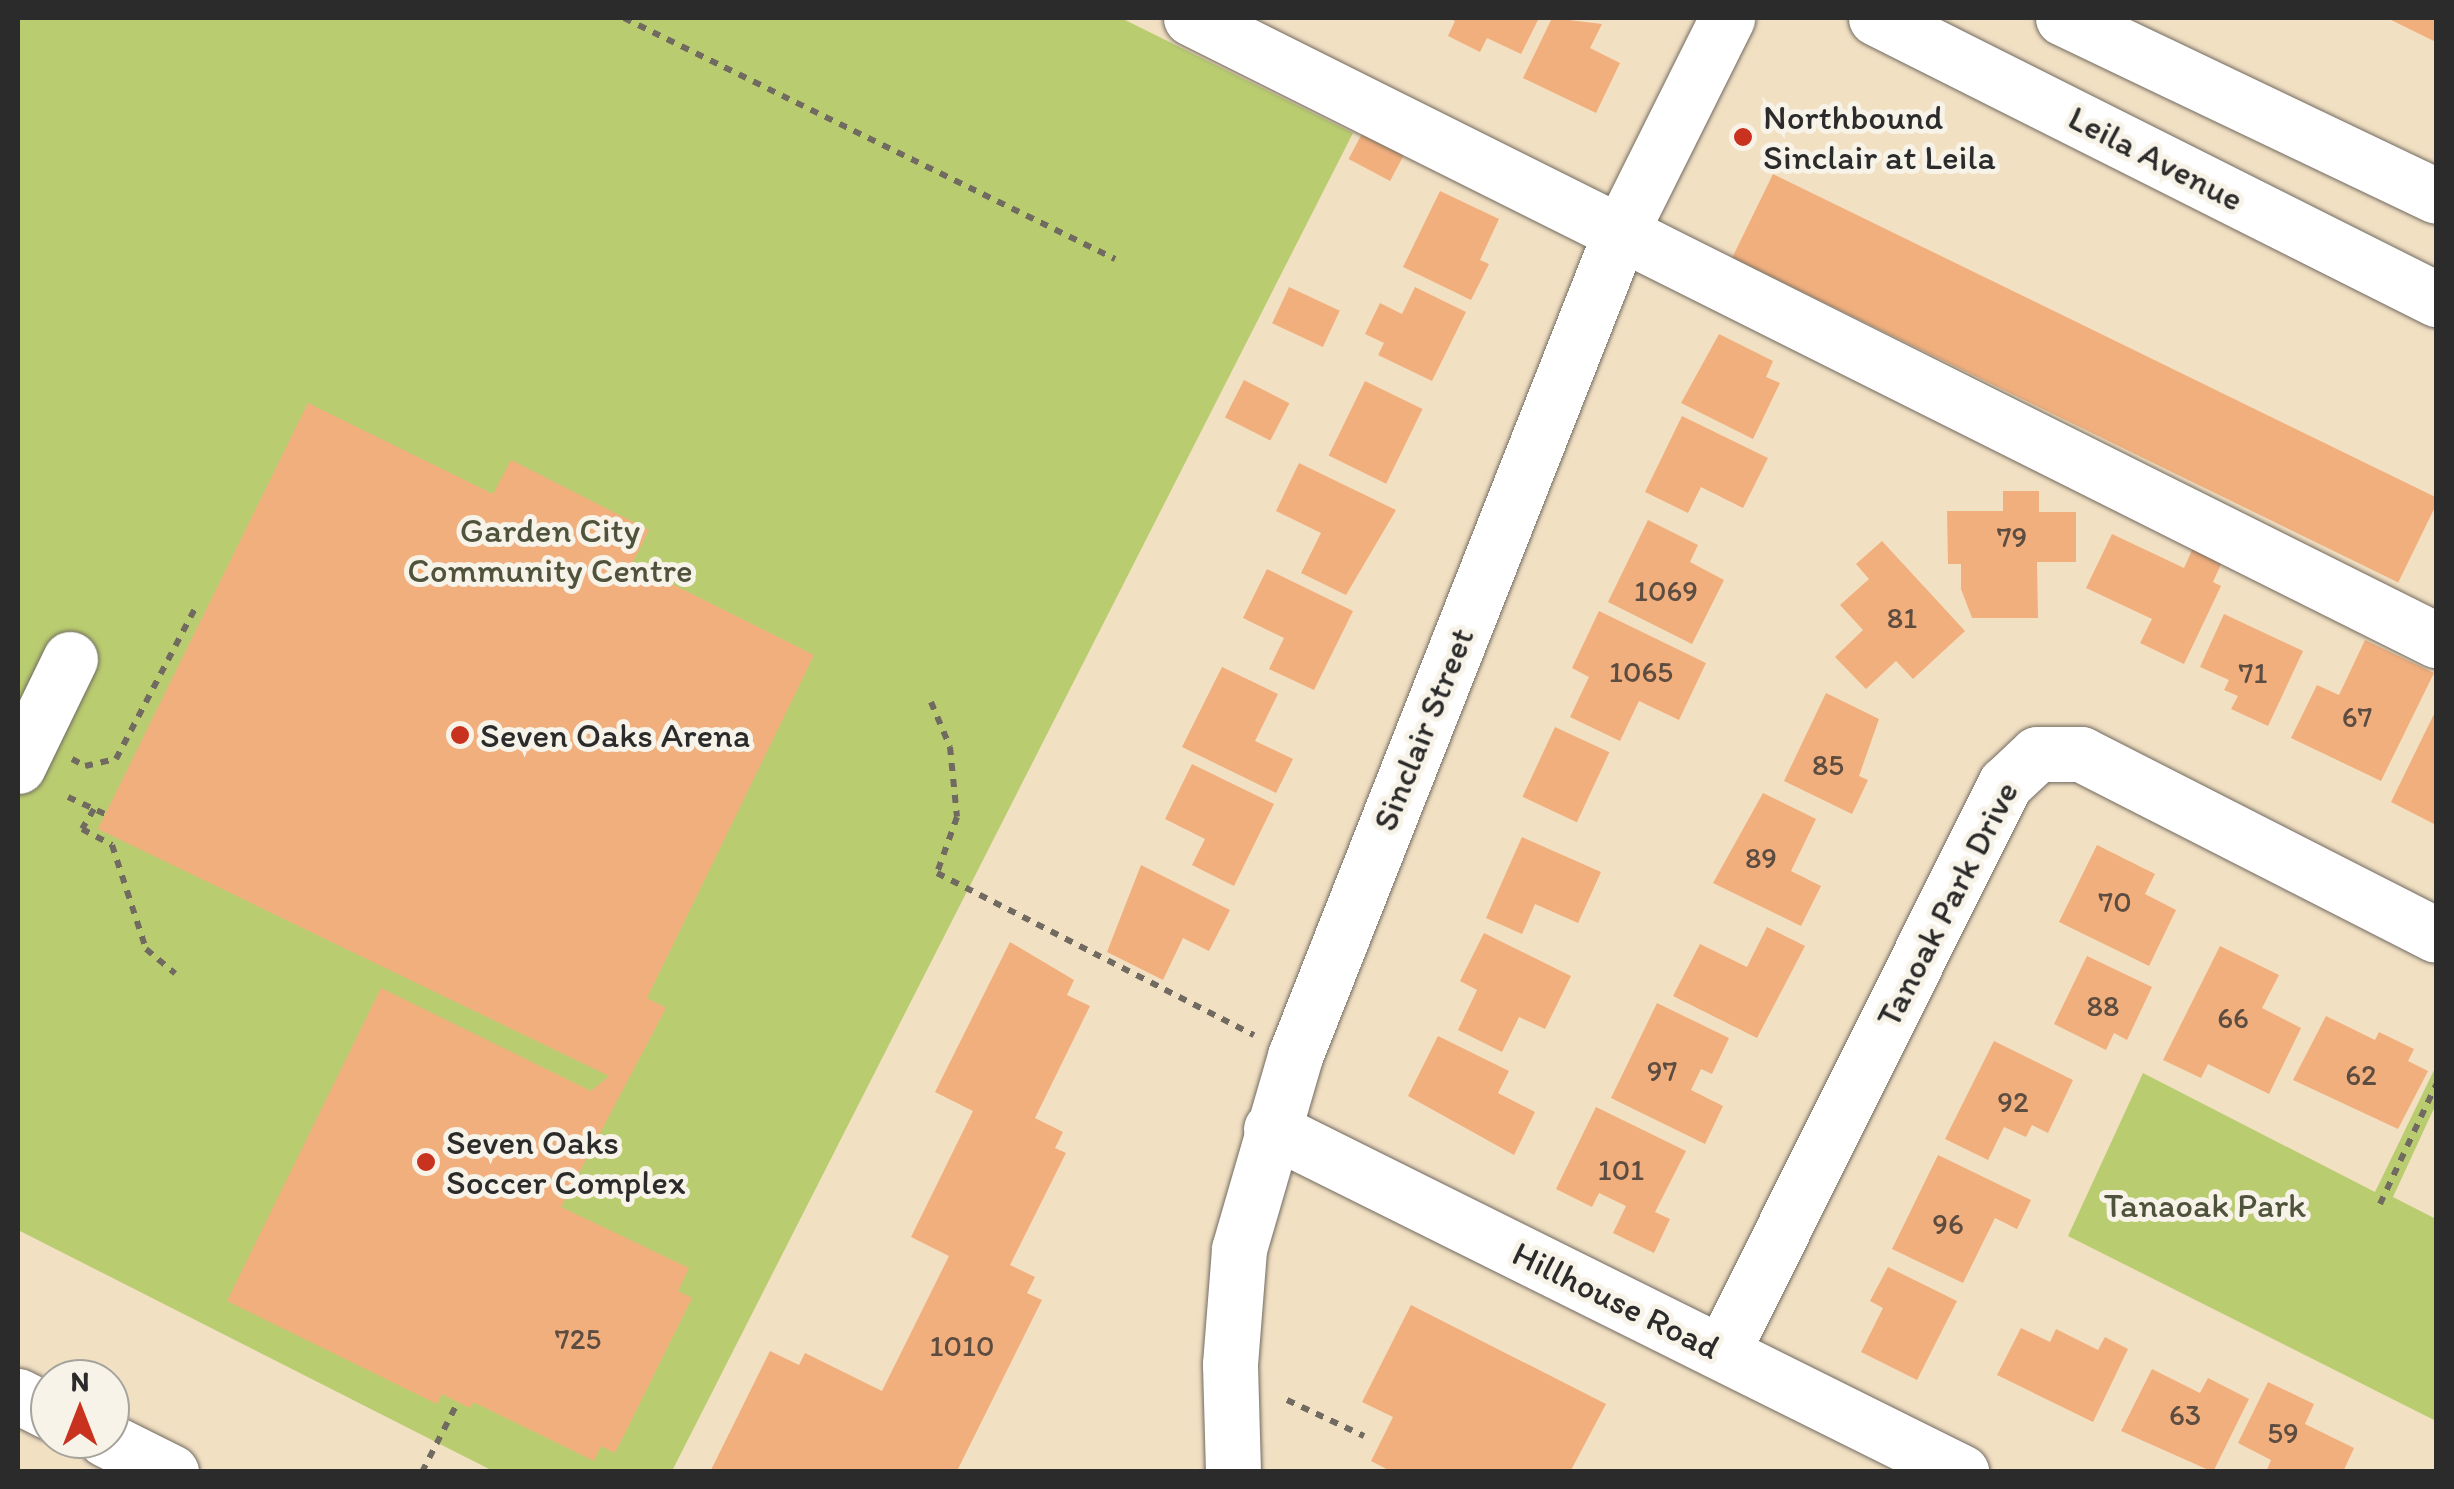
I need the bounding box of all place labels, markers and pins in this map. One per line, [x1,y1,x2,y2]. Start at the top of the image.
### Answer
place label: Northbound Sinclair at Leila [1763,96,1996,178]
marker: Northbound Sinclair at Leila [1732,126,1754,148]
place label: Seven Oaks Arena [480,714,749,756]
marker: Seven Oaks Arena [449,724,471,746]
place label: Seven Oaks Soccer Complex [446,1121,685,1203]
marker: Seven Oaks Soccer Complex [415,1151,437,1173]

